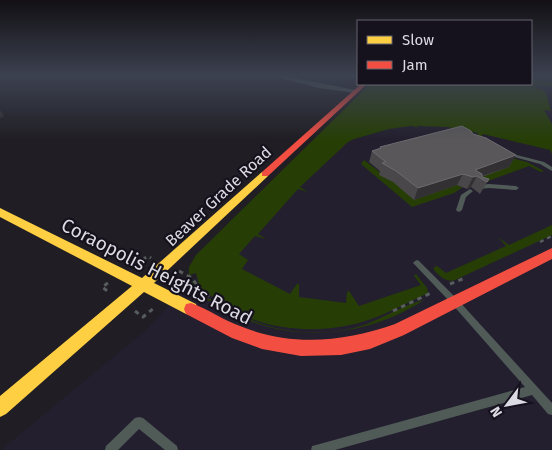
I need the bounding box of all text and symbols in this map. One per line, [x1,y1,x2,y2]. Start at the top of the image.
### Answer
legend [357,20,532,85]
text: Slow [402,31,434,49]
text: Jam [402,56,428,74]
street label: Beaver Grade Road [162,143,275,250]
street label: Coraopolis Heights Road [58,213,256,330]
north arrow [482,380,532,430]
text: N [487,403,506,420]

